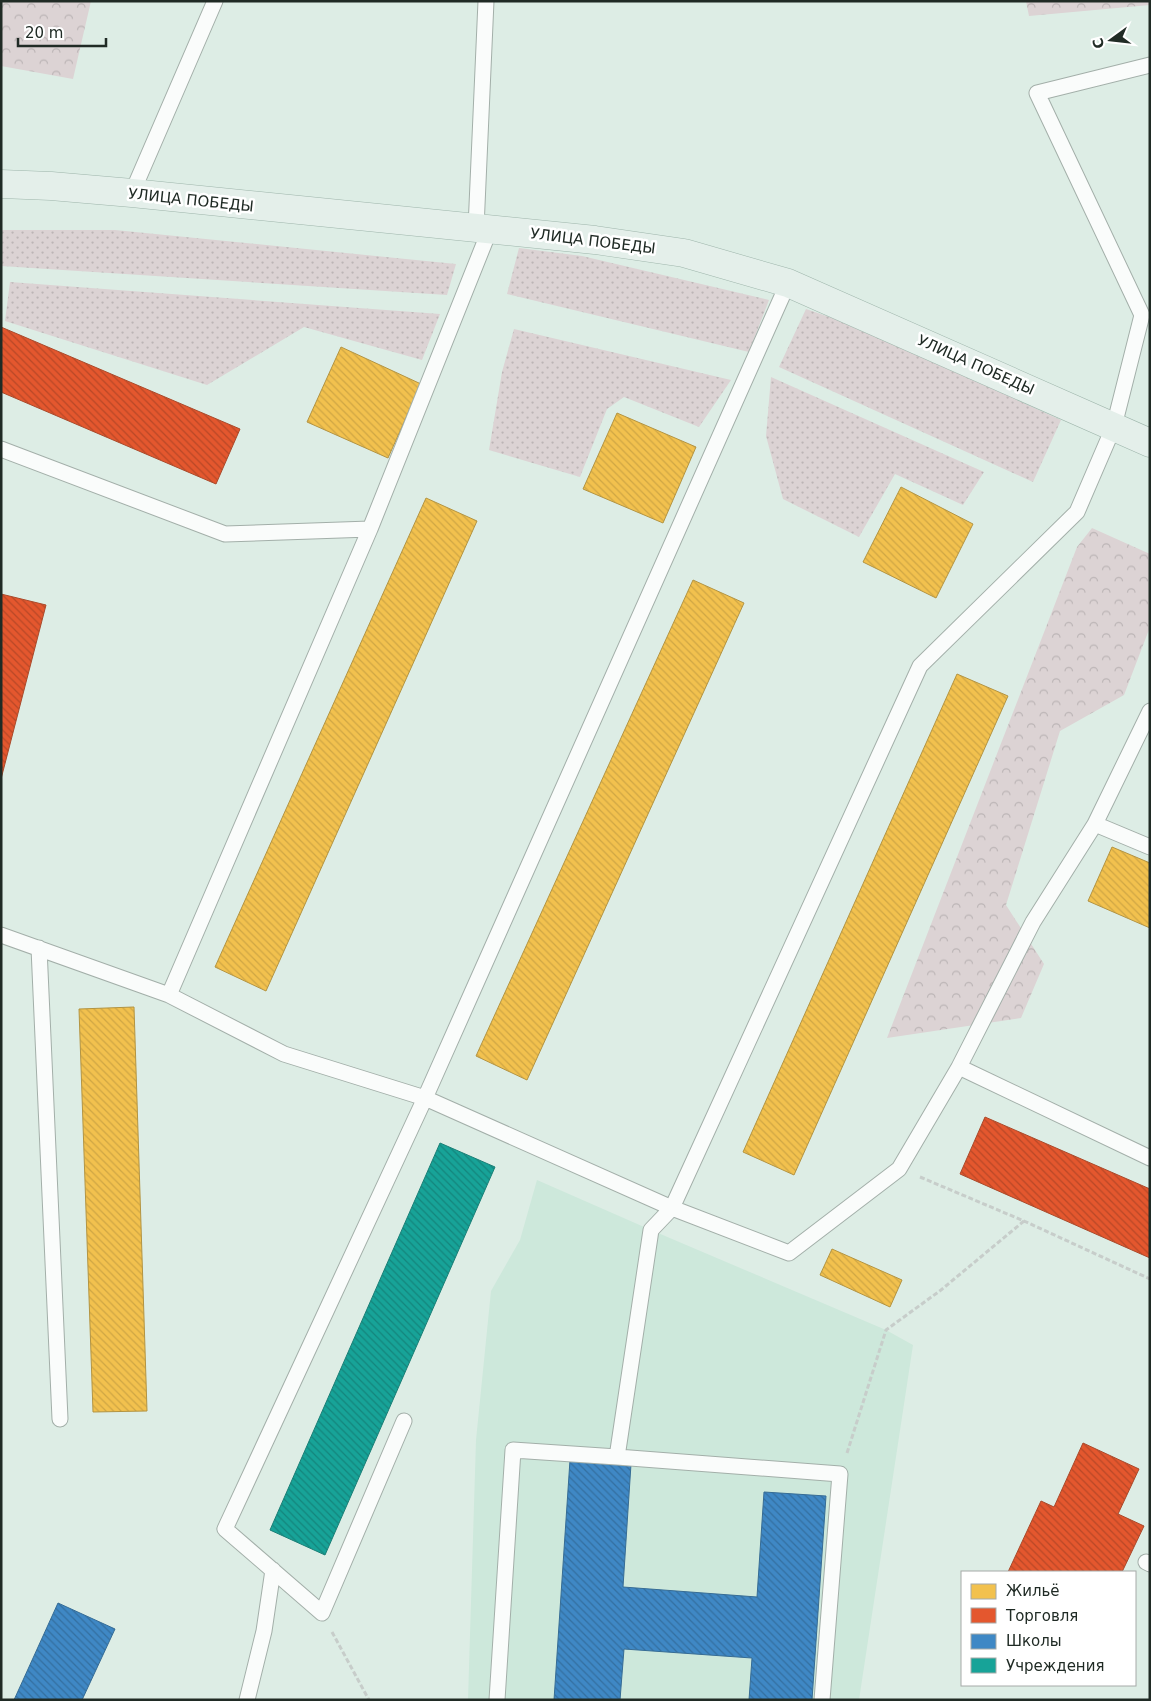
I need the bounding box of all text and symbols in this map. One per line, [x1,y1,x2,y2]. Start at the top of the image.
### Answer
scale bar [18,15,105,47]
north arrow [1086,15,1136,65]
text: 20 m [25,24,63,42]
text: С [1089,36,1108,50]
street label: УЛИЦА ПОБЕДЫ [127,184,255,216]
street label: УЛИЦА ПОБЕДЫ [529,224,657,258]
street label: УЛИЦА ПОБЕДЫ [915,331,1037,399]
legend [961,1571,1136,1686]
text: Жильё [1006,1582,1060,1600]
text: Торговля [1005,1607,1078,1625]
text: Школы [1006,1632,1062,1650]
text: Учреждения [1006,1657,1104,1675]

